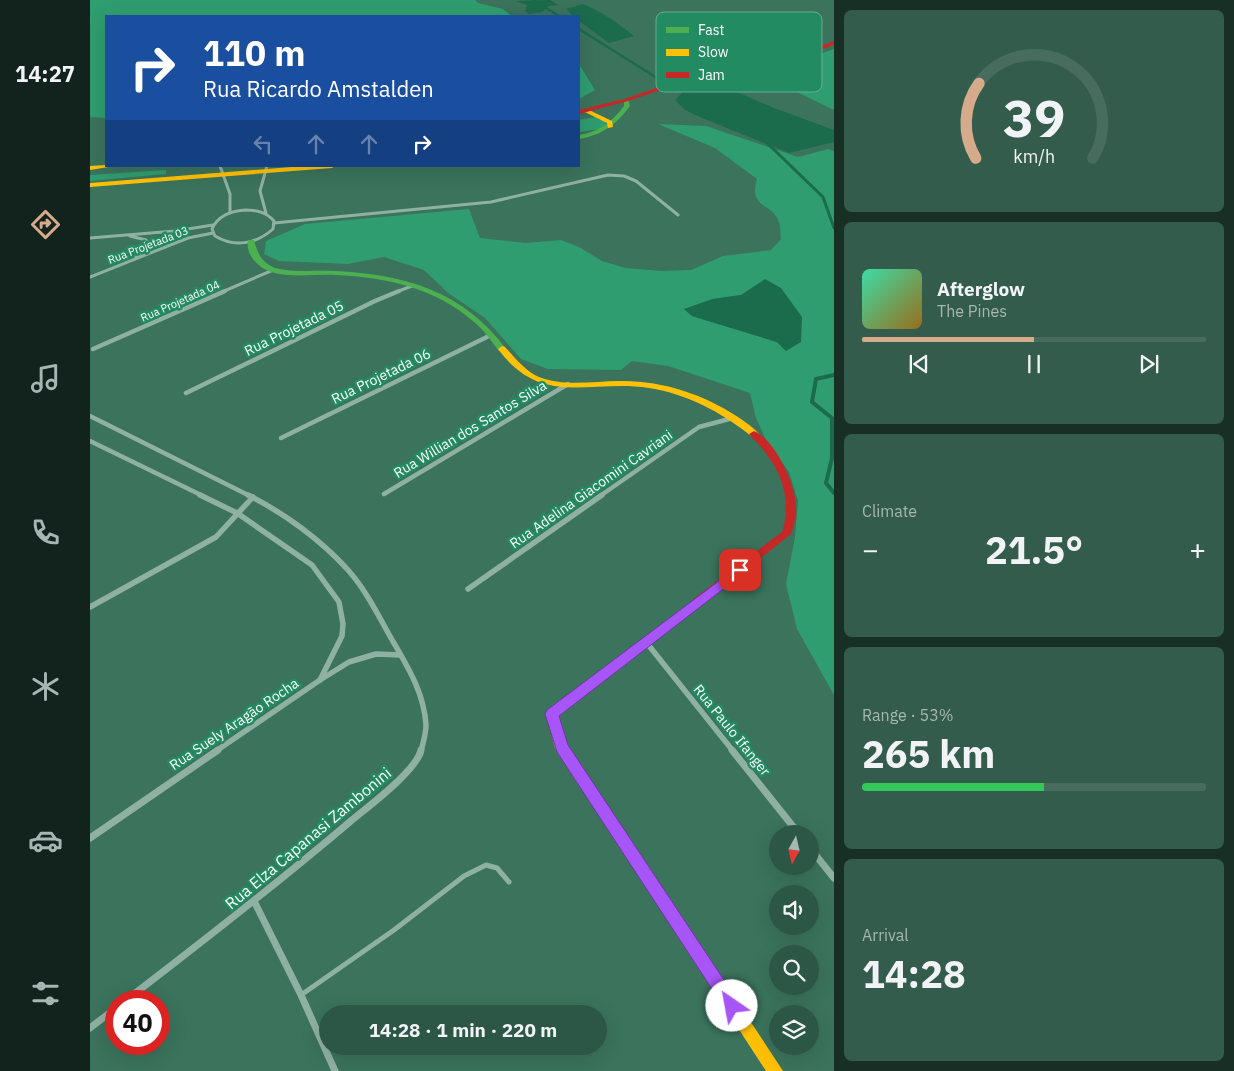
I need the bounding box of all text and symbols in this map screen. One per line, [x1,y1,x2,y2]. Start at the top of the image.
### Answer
legend [656,12,822,92]
text: Fast [698,21,724,39]
text: 110 m [203,30,306,76]
icon: right [120,35,185,100]
text: Slow [698,43,729,61]
text: 14:27 [15,59,75,88]
text: Jam [698,66,725,84]
text: Rua Ricardo Amstalden [203,74,434,103]
text: 39 [1003,84,1065,151]
icon: left [249,130,277,158]
icon: ahead [302,130,330,158]
icon: ahead [355,130,383,158]
icon: right [408,130,436,158]
text: km/h [1013,145,1055,168]
icon: directions [28,207,63,242]
street label: Rua Projetada 03 [106,223,190,267]
street label: Rua Projetada 04 [138,277,222,325]
text: Afterglow [937,277,1025,301]
street label: Rua Projetada 05 [241,296,347,360]
text: The Pines [937,301,1007,321]
street label: Rua Projetada 06 [328,344,434,408]
icon: previous [905,350,933,378]
icon: pause [1020,350,1048,378]
icon: next [1135,350,1163,378]
icon: music [28,361,63,396]
street label: Rua Willian dos Santos Silva [390,376,550,482]
street label: Rua Adelina Giacomini Cavriani [506,426,676,552]
text: Climate [862,501,917,521]
icon: phone [28,515,63,550]
text: 21.5° [985,525,1083,574]
text: − [862,531,879,568]
text: + [1189,531,1206,568]
pin [719,549,761,591]
icon: arrive [726,556,754,584]
icon: climate [28,669,63,704]
street label: Rua Suely Aragão Rocha [166,674,302,774]
street label: Rua Paulo Ifanger [690,681,774,779]
text: Range · 53% [862,705,954,725]
text: 265 km [862,729,995,778]
street label: Rua Elza Capanasi Zambonini [221,763,395,913]
icon: car [28,823,63,858]
north arrow [769,825,819,875]
map controls [769,825,819,1055]
button: sound [769,885,819,935]
text: Arrival [862,925,909,945]
button: search [769,945,819,995]
text: 14:28 [862,949,966,998]
icon: filters [28,976,63,1011]
position arrow [705,979,757,1031]
speed limit sign: 40 [105,990,170,1055]
button: layers [769,1005,819,1055]
text: 14:28 · 1 min · 220 m [369,1018,557,1042]

